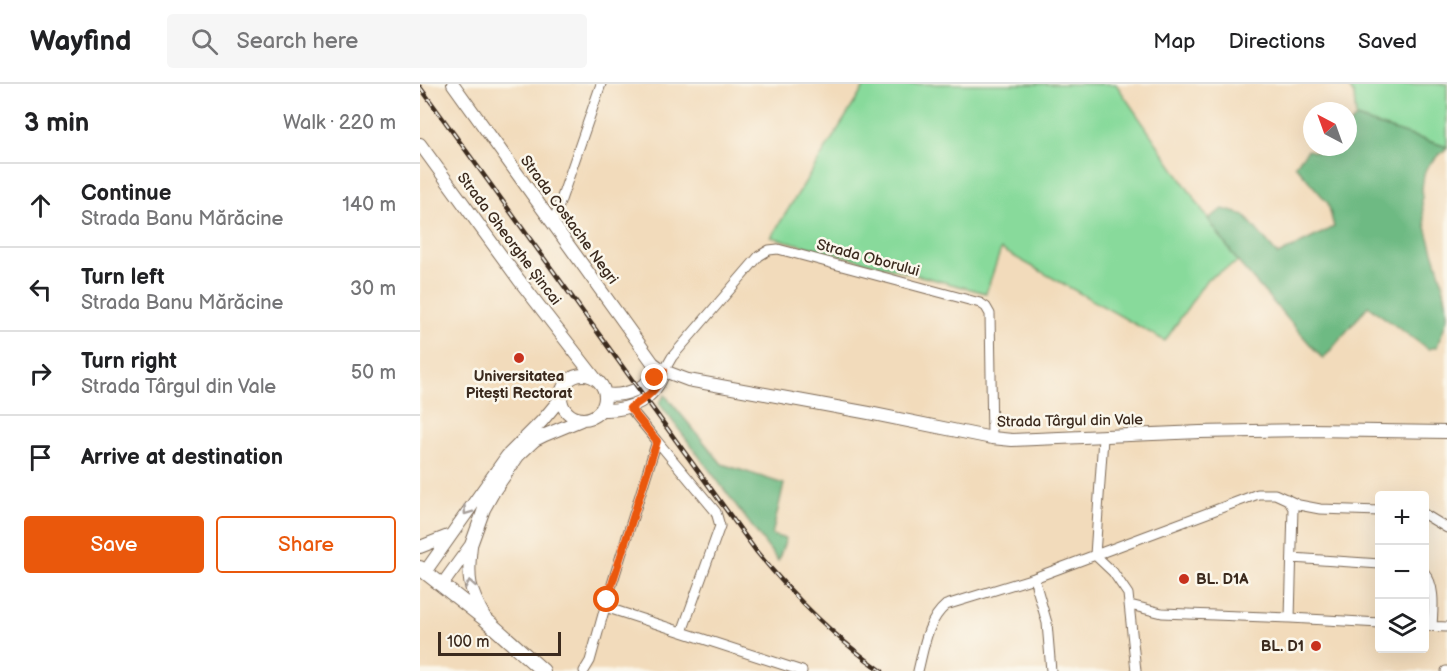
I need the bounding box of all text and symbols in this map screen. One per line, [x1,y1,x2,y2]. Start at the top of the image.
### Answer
search box [167,14,587,68]
text: Wayfind [30,25,131,58]
icon: search [188,25,221,58]
text: Search here [236,28,358,55]
text: Map [1153,29,1196,54]
text: Directions [1229,29,1325,54]
text: Saved [1358,29,1417,54]
north arrow [1303,102,1357,156]
text: 3 min [24,108,89,139]
text: Walk · 220 m [283,111,396,135]
street label: Strada Costache Negri [516,152,622,288]
street label: Strada Gheorghe Șincai [453,169,565,309]
text: Continue [81,180,171,207]
icon: ahead [24,189,57,222]
text: 140 m [342,193,396,217]
text: Strada Banu Mărăcine [81,207,283,231]
street label: Strada Oborului [814,235,922,281]
text: Turn left [81,264,165,291]
icon: left [24,273,57,306]
text: 30 m [350,277,396,301]
text: Strada Banu Mărăcine [81,291,283,315]
text: Turn right [81,348,177,375]
marker: Universitatea Pitești Rectorat [512,351,526,365]
icon: right [24,357,57,390]
text: 50 m [351,361,396,385]
route end [641,364,667,390]
place label: Universitatea Pitești Rectorat [466,367,572,403]
text: Strada Târgul din Vale [81,375,276,399]
street label: Strada Târgul din Vale [997,410,1143,432]
icon: arrive [24,441,57,474]
text: Arrive at destination [81,444,283,471]
map controls [1375,491,1429,653]
button: + [1375,491,1429,545]
one-way arrow [463,504,474,515]
button: Save [24,516,204,573]
button: Share [216,516,396,573]
button: − [1375,545,1429,599]
place label: BL. D1A [1196,570,1249,589]
marker: BL. D1A [1177,572,1191,586]
one-way arrow [465,579,477,588]
route start [593,586,619,612]
button: layers [1375,599,1429,653]
scale bar [438,629,561,656]
text: 100 m [447,633,490,652]
place label: BL. D1 [1261,637,1304,656]
marker: BL. D1 [1309,639,1323,653]

